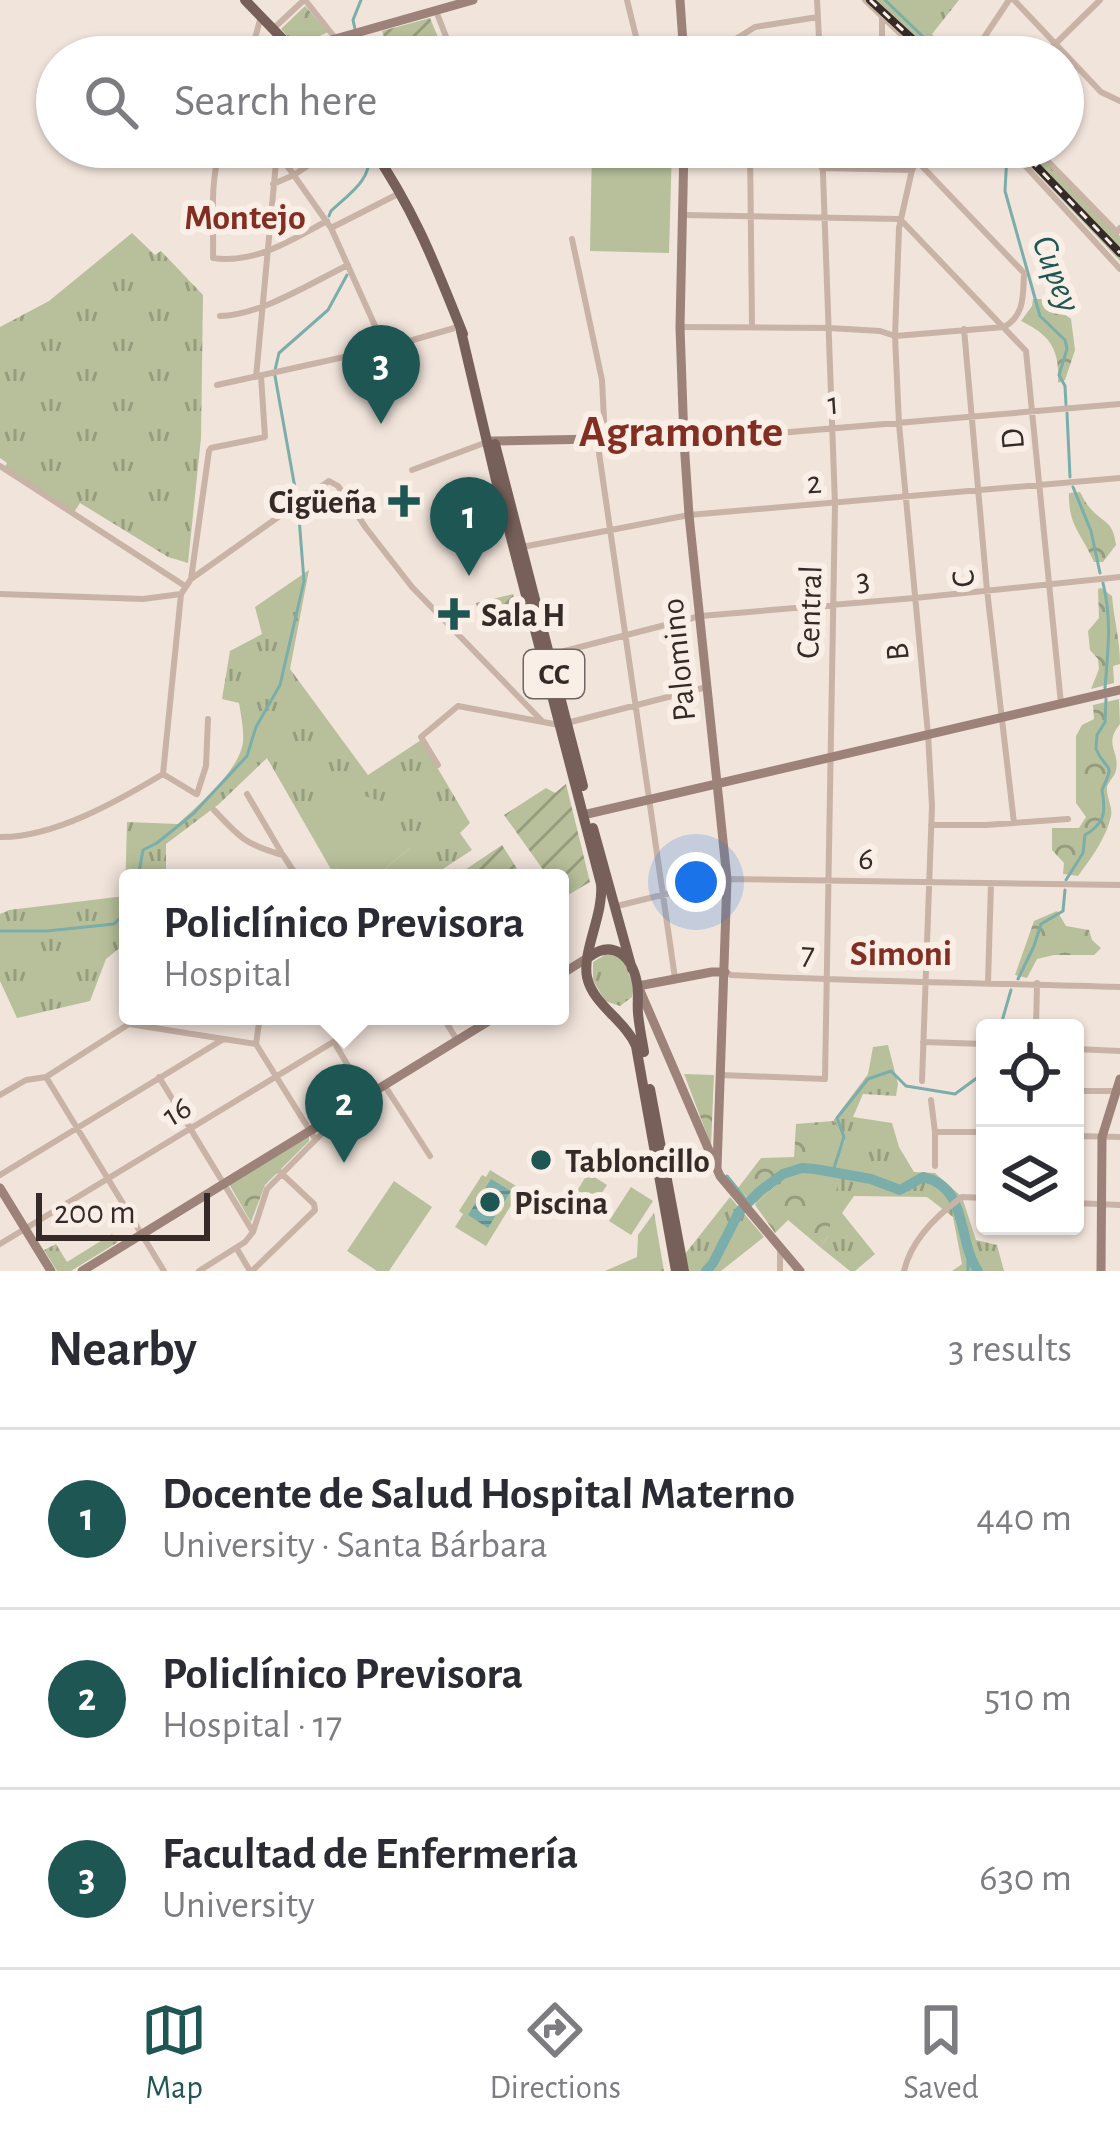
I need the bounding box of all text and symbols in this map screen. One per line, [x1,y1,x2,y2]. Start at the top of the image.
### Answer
search box [36,36,1084,168]
icon: search [78,69,144,135]
text: Search here [174,79,377,124]
district label: Montejo [184,200,306,236]
water label: Cupey [1025,231,1087,317]
pin: 3 [342,325,420,424]
street label: 1 [826,388,840,421]
district label: Agramonte [579,410,783,455]
street label: D [996,427,1031,451]
street label: 2 [806,467,823,500]
pin: 1 [430,477,508,576]
marker: Cigüeña [388,485,420,517]
place label: Cigüeña [269,487,377,520]
street label: 3 [855,564,871,597]
street label: Central [792,565,829,659]
street label: C [947,568,982,589]
street label: Palomino [657,597,702,723]
marker: Sala H [438,598,470,630]
place label: Sala H [481,600,565,633]
street label: B [881,642,916,662]
road number: CC [524,650,584,698]
street label: 6 [858,843,874,876]
your location [666,852,726,912]
popup [119,869,569,1025]
text: Policlínico Previsora [163,901,525,946]
district label: Simoni [850,936,952,972]
street label: 7 [800,938,816,971]
text: Hospital [163,955,292,994]
map controls [976,1019,1084,1235]
button: locate [976,1019,1084,1127]
pin: 2 [305,1064,383,1163]
street label: 16 [157,1091,197,1133]
button: layers [976,1127,1084,1235]
place label: Tabloncillo [565,1146,710,1179]
marker: Tabloncillo [528,1147,554,1173]
scale bar [36,1187,210,1240]
place label: Piscina [514,1188,608,1221]
marker: Piscina [477,1189,503,1215]
text: 200 m [54,1197,136,1230]
text: Nearby [48,1324,197,1375]
text: 3 results [948,1330,1072,1369]
text: Docente de Salud Hospital Materno [162,1472,795,1517]
text: 1 [80,1499,94,1538]
text: 440 m [976,1499,1072,1538]
text: University · Santa Bárbara [162,1526,548,1565]
text: Policlínico Previsora [162,1652,523,1697]
text: 2 [78,1679,96,1718]
text: 510 m [984,1679,1072,1718]
text: Hospital · 17 [162,1706,342,1745]
text: Facultad de Enfermería [162,1832,578,1877]
text: 3 [79,1859,95,1898]
text: 630 m [979,1859,1072,1898]
text: University [162,1886,315,1925]
tab: Map [141,1997,207,2109]
tab: Directions [489,1997,621,2109]
tab: Saved [903,1997,979,2109]

